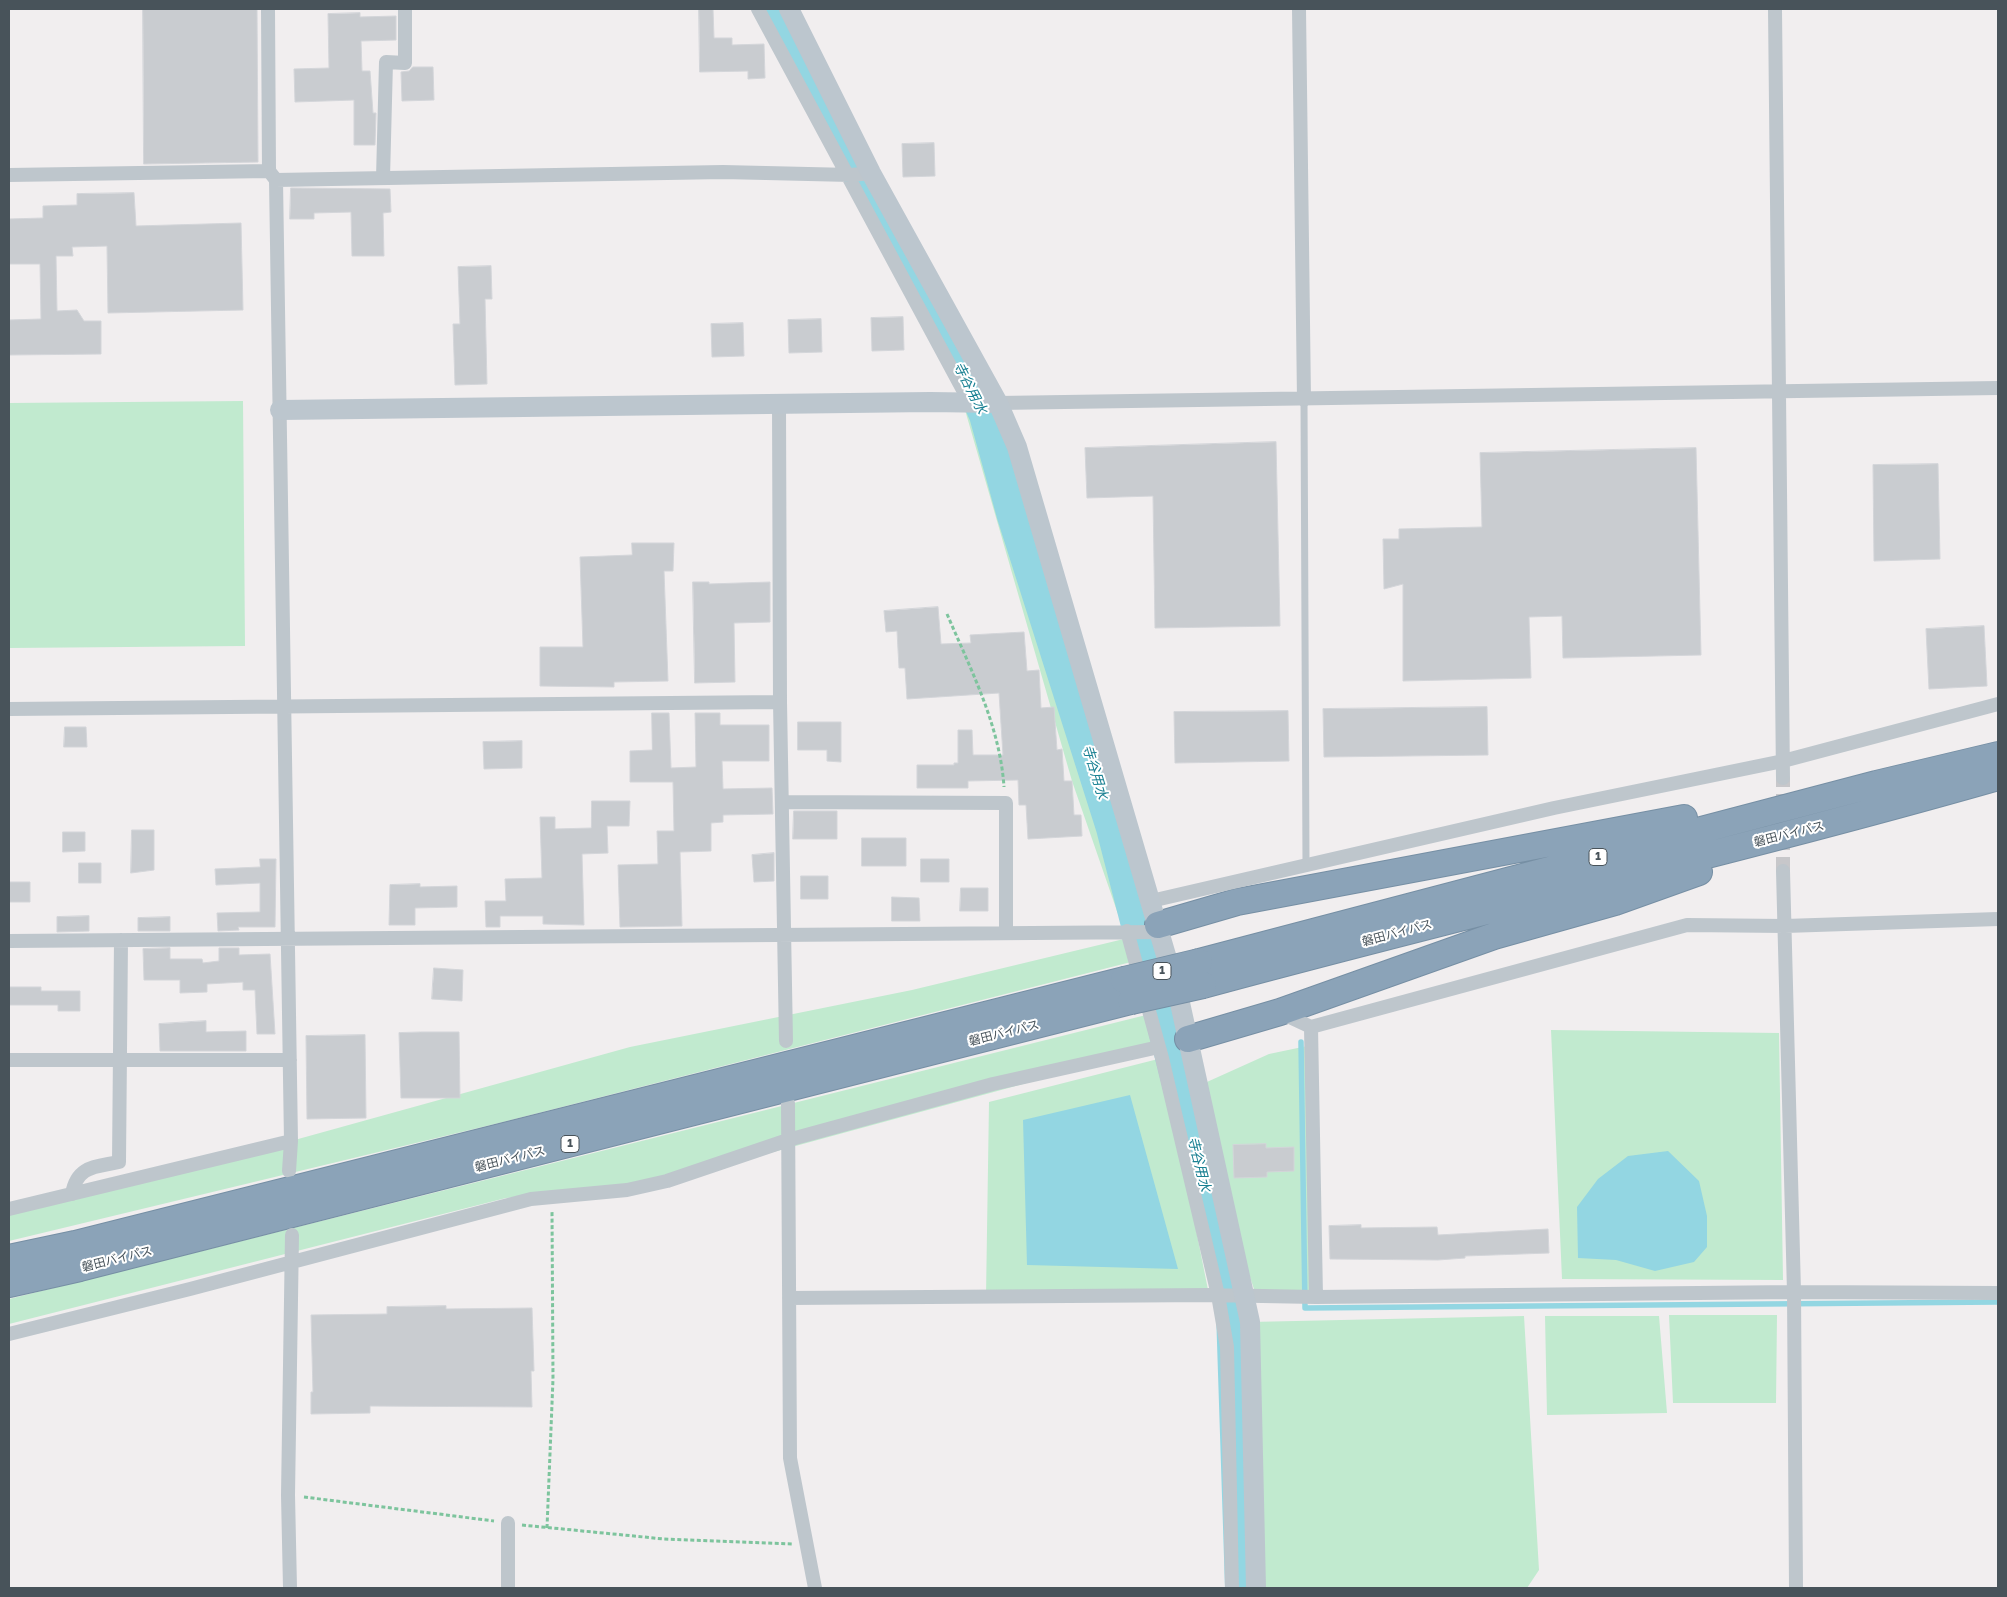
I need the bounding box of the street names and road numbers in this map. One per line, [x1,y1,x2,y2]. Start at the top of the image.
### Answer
street label: 磐田バイパス [1752,818,1826,850]
road number: 1 [1589,849,1607,866]
street label: 磐田バイパス [1360,917,1434,949]
road number: 1 [1153,962,1171,979]
street label: 磐田バイパス [967,1017,1041,1049]
road number: 1 [561,1136,579,1152]
street label: 磐田バイパス [473,1143,547,1175]
street label: 磐田バイパス [80,1243,154,1275]

